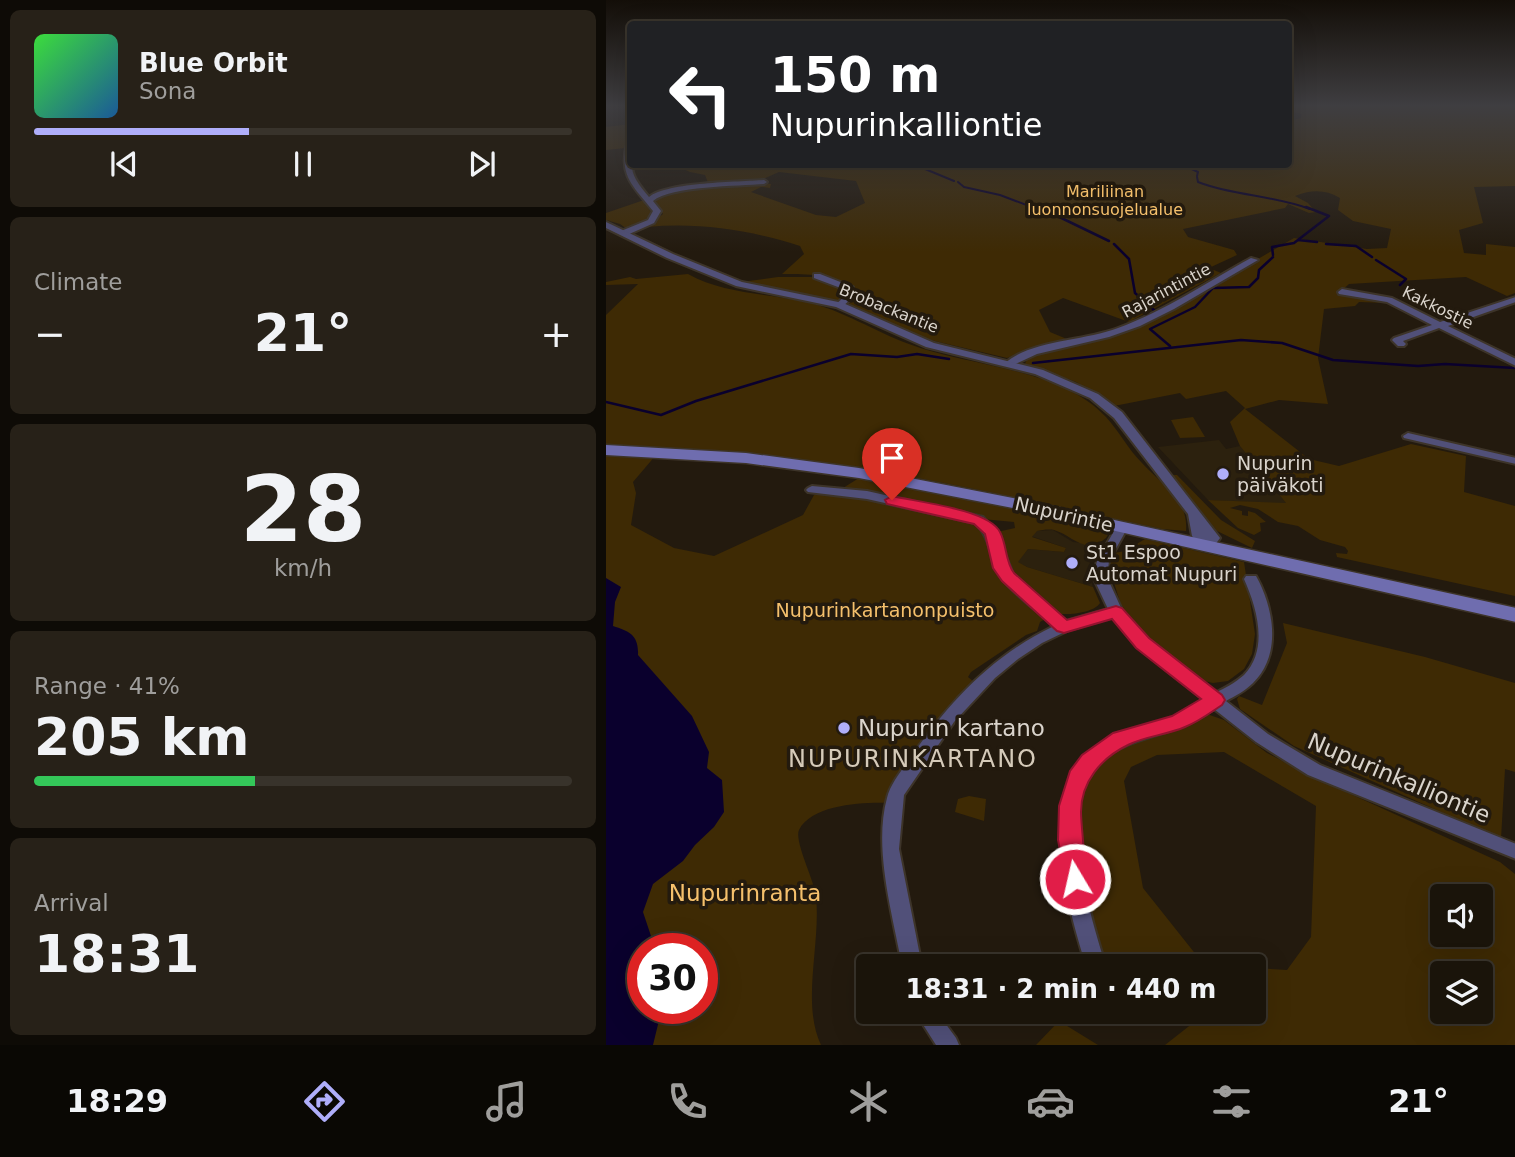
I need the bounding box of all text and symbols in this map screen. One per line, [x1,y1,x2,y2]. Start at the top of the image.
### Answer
text: 150 m [770,47,940,104]
text: Blue Orbit [139,48,288,78]
icon: left [655,49,746,140]
text: Sona [139,78,196,104]
text: Nupurinkalliontie [770,106,1042,144]
icon: previous [105,145,143,183]
icon: pause [284,145,322,183]
icon: next [463,145,501,183]
park label: Mariliinan luonnonsuojelualue [1027,182,1183,219]
street label: Rajarintintie [1119,259,1214,322]
text: Climate [34,269,123,295]
street label: Brobackantie [836,280,941,337]
street label: Kakkostie [1399,282,1476,333]
text: 21° [254,303,352,363]
text: − [34,312,66,356]
text: + [540,312,572,356]
pin [862,428,922,500]
icon: arrive [873,439,911,477]
place label: Nupurin päiväkoti [1237,452,1324,496]
text: 28 [240,457,366,562]
marker: Nupurin päiväkoti [1215,466,1231,482]
street label: Nupurintie [1013,492,1115,536]
place label: St1 Espoo Automat Nupuri [1086,541,1237,585]
text: km/h [274,555,332,581]
marker: St1 Espoo Automat Nupuri [1064,555,1080,571]
park label: Nupurinkartanonpuisto [776,599,994,621]
text: Range · 41% [34,673,180,699]
text: 205 km [34,707,249,767]
place label: Nupurin kartano [858,715,1045,741]
marker: Nupurin kartano [836,720,852,736]
street label: Nupurinkalliontie [1304,728,1494,828]
district label: NUPURINKARTANO [788,745,1038,773]
position arrow [1038,842,1112,916]
park label: Nupurinranta [669,880,821,906]
map controls [1430,884,1493,1024]
button: sound [1430,884,1493,947]
text: Arrival [34,890,109,916]
text: 18:31 [34,924,200,984]
speed limit sign: 30 [627,933,718,1024]
button: layers [1430,961,1493,1024]
text: 18:31 · 2 min · 440 m [906,974,1216,1004]
icon: directions [300,1077,349,1126]
icon: music [482,1077,531,1126]
icon: phone [663,1077,712,1126]
icon: climate [844,1077,893,1126]
icon: car [1026,1077,1075,1126]
icon: filters [1207,1077,1256,1126]
text: 18:29 [66,1082,168,1120]
text: 21° [1388,1082,1449,1120]

